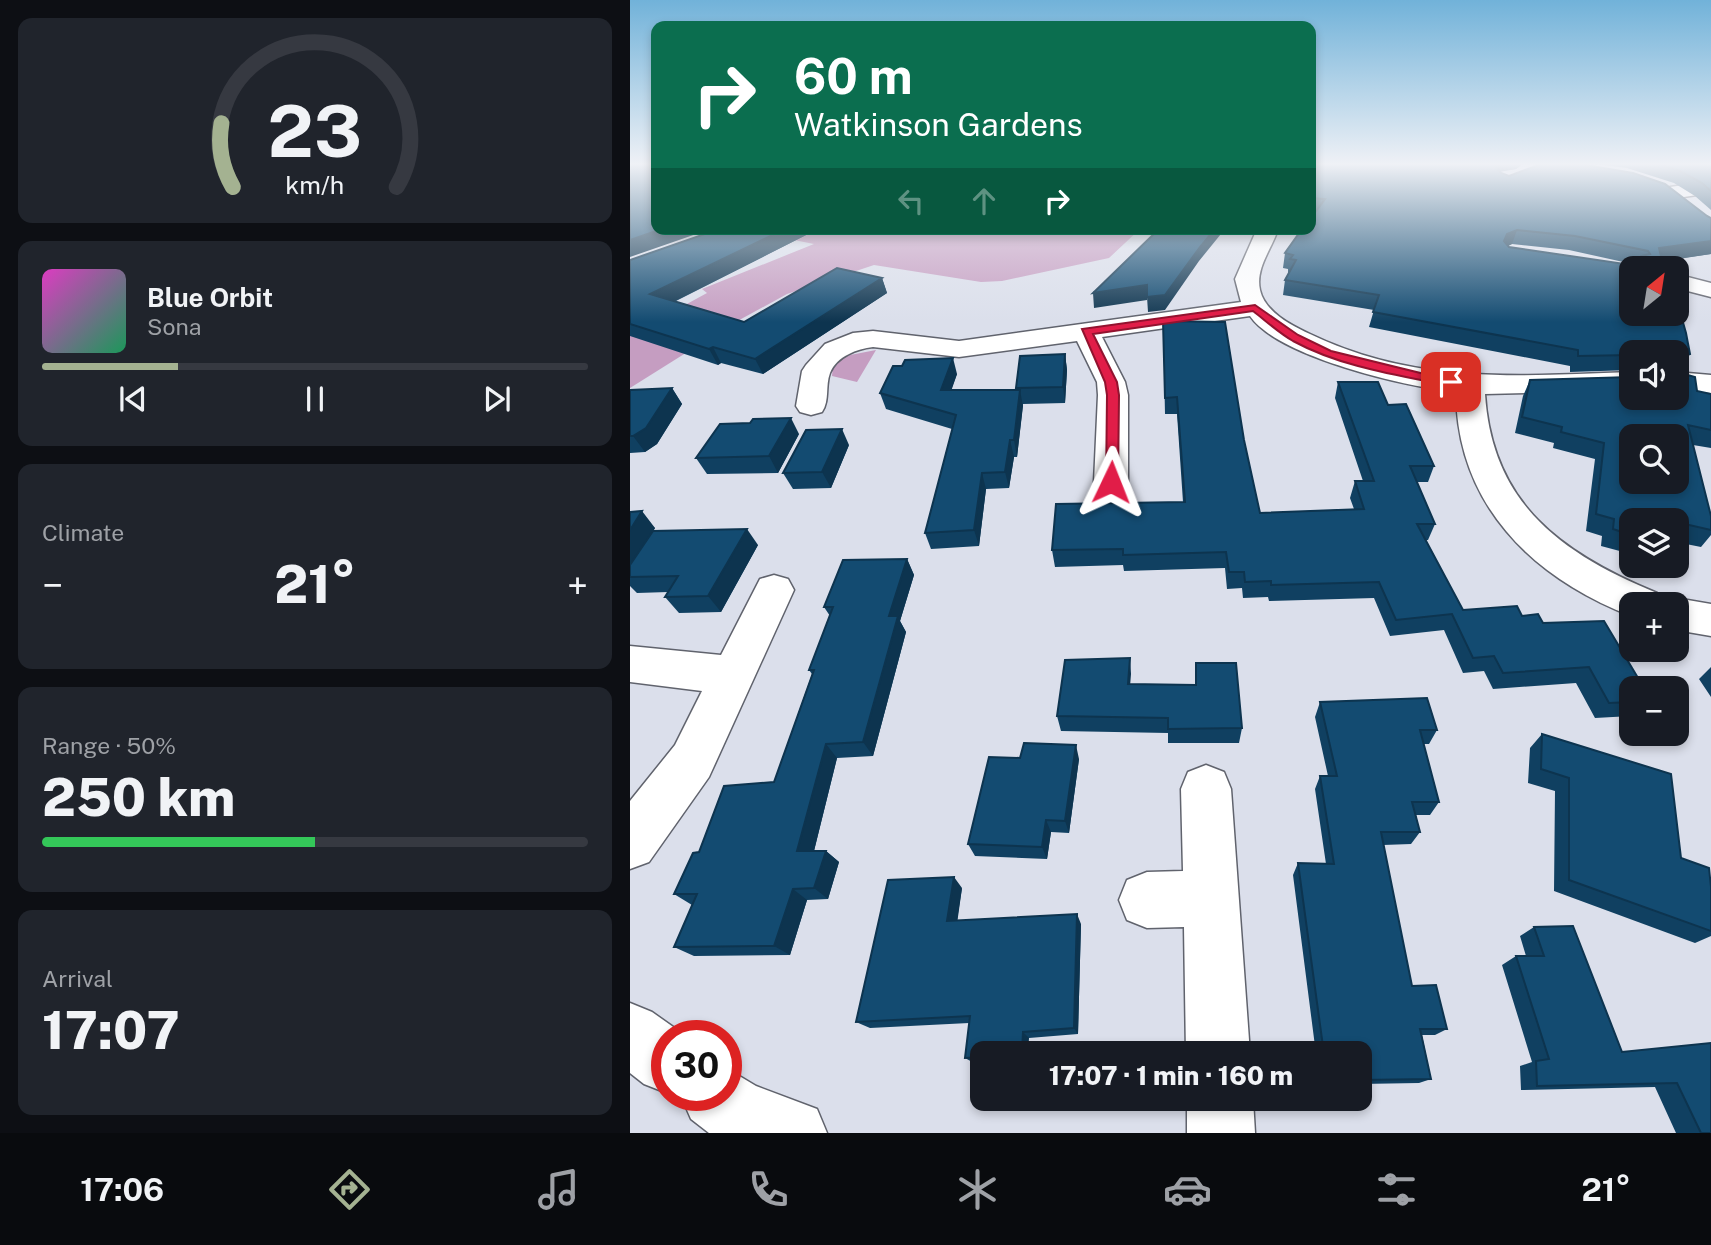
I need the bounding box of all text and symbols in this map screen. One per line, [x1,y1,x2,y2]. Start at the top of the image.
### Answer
text: 60 m [794,47,913,105]
icon: right [679,49,770,140]
text: 23 [268,88,362,173]
text: Watkinson Gardens [794,106,1083,143]
text: km/h [286,169,344,199]
icon: left [892,182,930,220]
icon: ahead [965,182,1003,220]
icon: right [1038,182,1076,220]
north arrow [1619,256,1689,326]
map controls [1619,256,1689,746]
text: Blue Orbit [147,282,273,313]
text: Sona [147,313,201,340]
button: sound [1619,340,1689,410]
pin [1421,352,1481,412]
icon: arrive [1432,363,1470,401]
icon: previous [114,380,152,418]
icon: pause [296,380,334,418]
icon: next [478,380,516,418]
button: search [1619,424,1689,494]
position arrow [1074,445,1148,519]
button: layers [1619,508,1689,578]
text: Climate [42,519,124,546]
text: 21° [274,554,356,615]
text: − [42,563,63,608]
text: + [567,563,588,608]
button: + [1619,592,1689,662]
button: − [1619,676,1689,746]
text: Range · 50% [42,732,176,759]
text: 250 km [42,767,235,828]
text: Arrival [42,965,113,992]
text: 17:07 [42,1000,180,1061]
speed limit sign: 30 [651,1020,742,1111]
text: 17:07 · 1 min · 160 m [1049,1060,1293,1091]
icon: directions [325,1165,374,1214]
icon: music [534,1165,583,1214]
icon: phone [744,1165,793,1214]
icon: climate [953,1165,1002,1214]
icon: car [1163,1165,1212,1214]
icon: filters [1372,1165,1421,1214]
text: 17:06 [80,1171,164,1208]
text: 21° [1582,1171,1631,1208]

